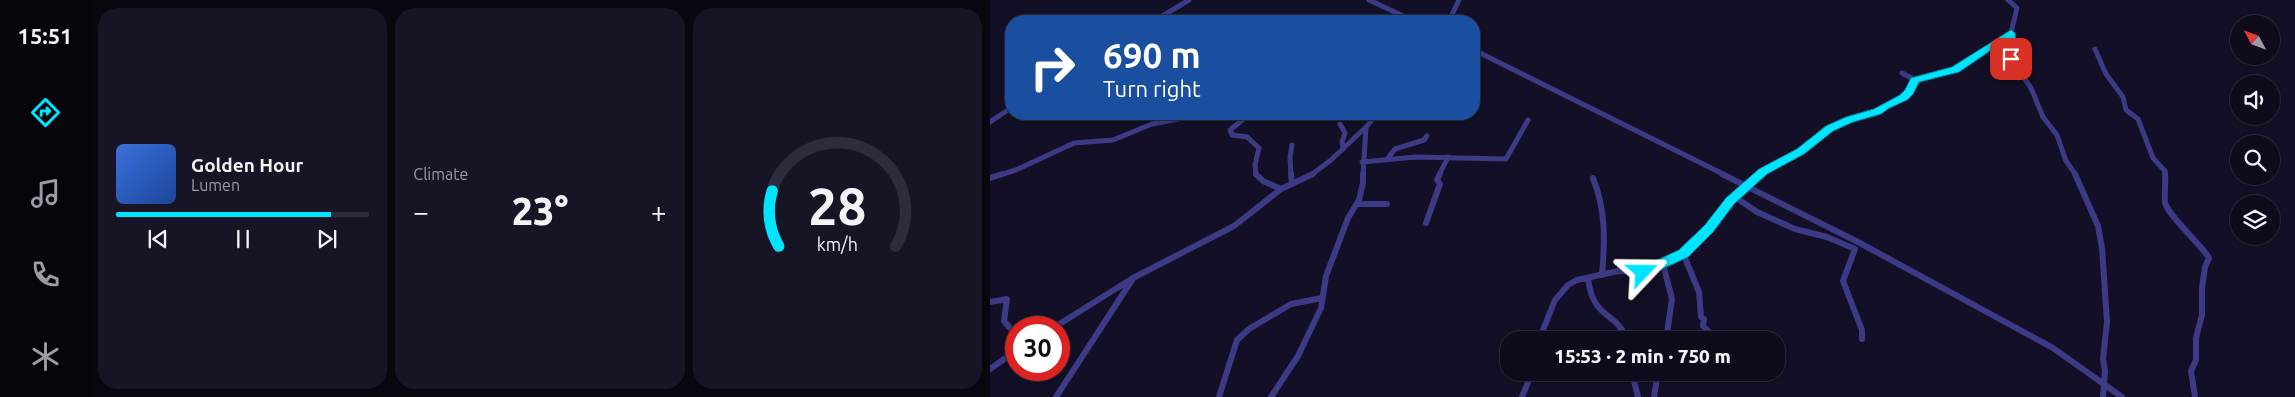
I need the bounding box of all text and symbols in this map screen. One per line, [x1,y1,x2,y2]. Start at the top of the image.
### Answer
north arrow [2230,15,2280,65]
map controls [2230,15,2280,245]
text: 15:51 [17,23,73,48]
icon: right [1020,35,1085,100]
text: 690 m [1103,35,1201,75]
pin [1990,38,2032,80]
icon: arrive [1997,45,2025,73]
button: sound [2230,75,2280,125]
text: Turn right [1103,76,1201,101]
icon: directions [28,95,63,130]
button: search [2230,135,2280,185]
text: Golden Hour [191,154,303,176]
text: Climate [413,165,468,183]
icon: music [28,176,63,211]
text: Lumen [191,176,240,194]
text: 28 [808,177,867,235]
text: 23° [512,190,568,232]
button: layers [2230,195,2280,245]
text: − [413,196,429,227]
text: + [651,196,667,227]
icon: previous [144,225,172,253]
icon: pause [229,225,257,253]
icon: next [313,225,341,253]
text: km/h [817,234,858,254]
position arrow [1616,245,1668,297]
icon: phone [28,257,63,292]
speed limit sign: 30 [1005,316,1070,381]
icon: climate [28,339,63,374]
text: 15:53 · 2 min · 750 m [1554,345,1731,367]

